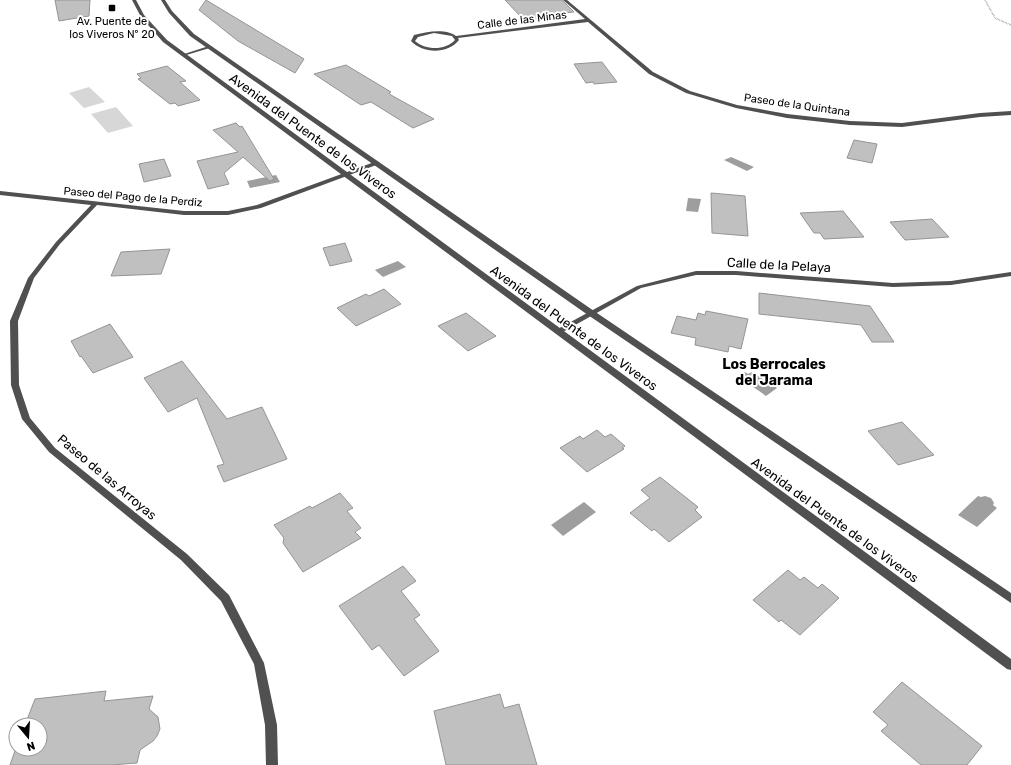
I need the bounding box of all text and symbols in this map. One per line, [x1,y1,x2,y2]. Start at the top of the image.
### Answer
marker: Av. Puente de los Viveros Nº 20 [107,3,117,13]
street label: Calle de las Minas [477,8,568,32]
place label: Av. Puente de los Viveros Nº 20 [69,15,155,41]
street label: Avenida del Puente de los Viveros [227,70,400,202]
street label: Paseo de la Quintana [743,91,851,119]
street label: Paseo del Pago de la Perdiz [63,184,203,210]
street label: Calle de la Pelaya [727,255,831,275]
street label: Avenida del Puente de los Viveros [488,262,661,394]
district label: Los Berrocales del Jarama [722,356,826,389]
street label: Paseo de las Arroyas [55,431,160,523]
street label: Avenida del Puente de los Viveros [749,454,922,586]
north arrow [8,717,48,757]
text: N [25,739,37,753]

